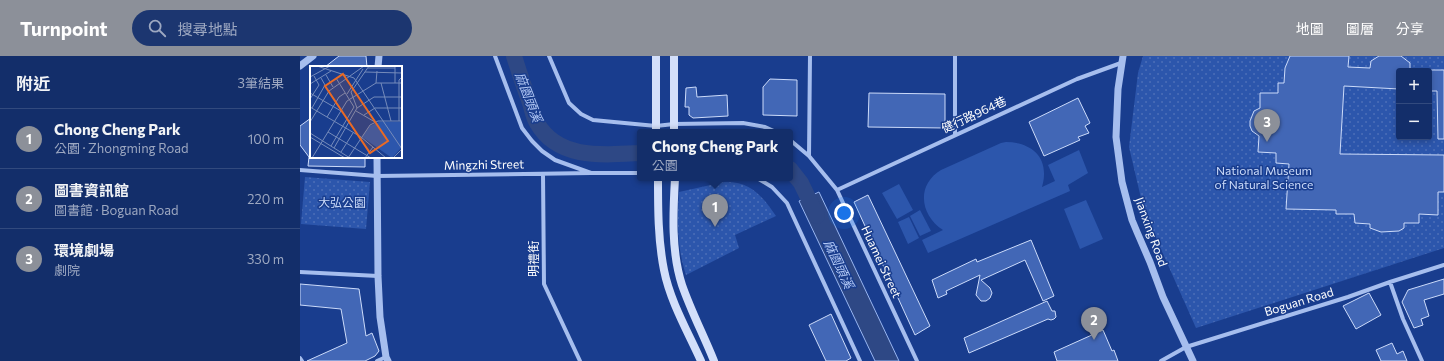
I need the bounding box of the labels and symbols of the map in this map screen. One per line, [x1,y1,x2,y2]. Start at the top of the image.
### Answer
inset map [310,66,402,158]
water label: 麻園頭溪 [512,70,547,126]
street label: 健行路964巷 [939,93,1008,135]
pin: 3 [1254,109,1280,142]
street label: Mingzhi Street [444,156,524,172]
park label: National Museum of Natural Science [1215,163,1313,191]
pin: 1 [702,194,728,227]
park label: 大弘公園 [318,195,366,209]
street label: Jianxing Road [1132,195,1171,269]
your location [834,203,854,223]
street label: Huamei Street [859,223,905,300]
water label: 麻園頭溪 [821,237,858,293]
street label: 明禮街 [526,241,540,277]
street label: Boguan Road [1262,284,1335,318]
pin: 2 [1081,307,1107,340]

